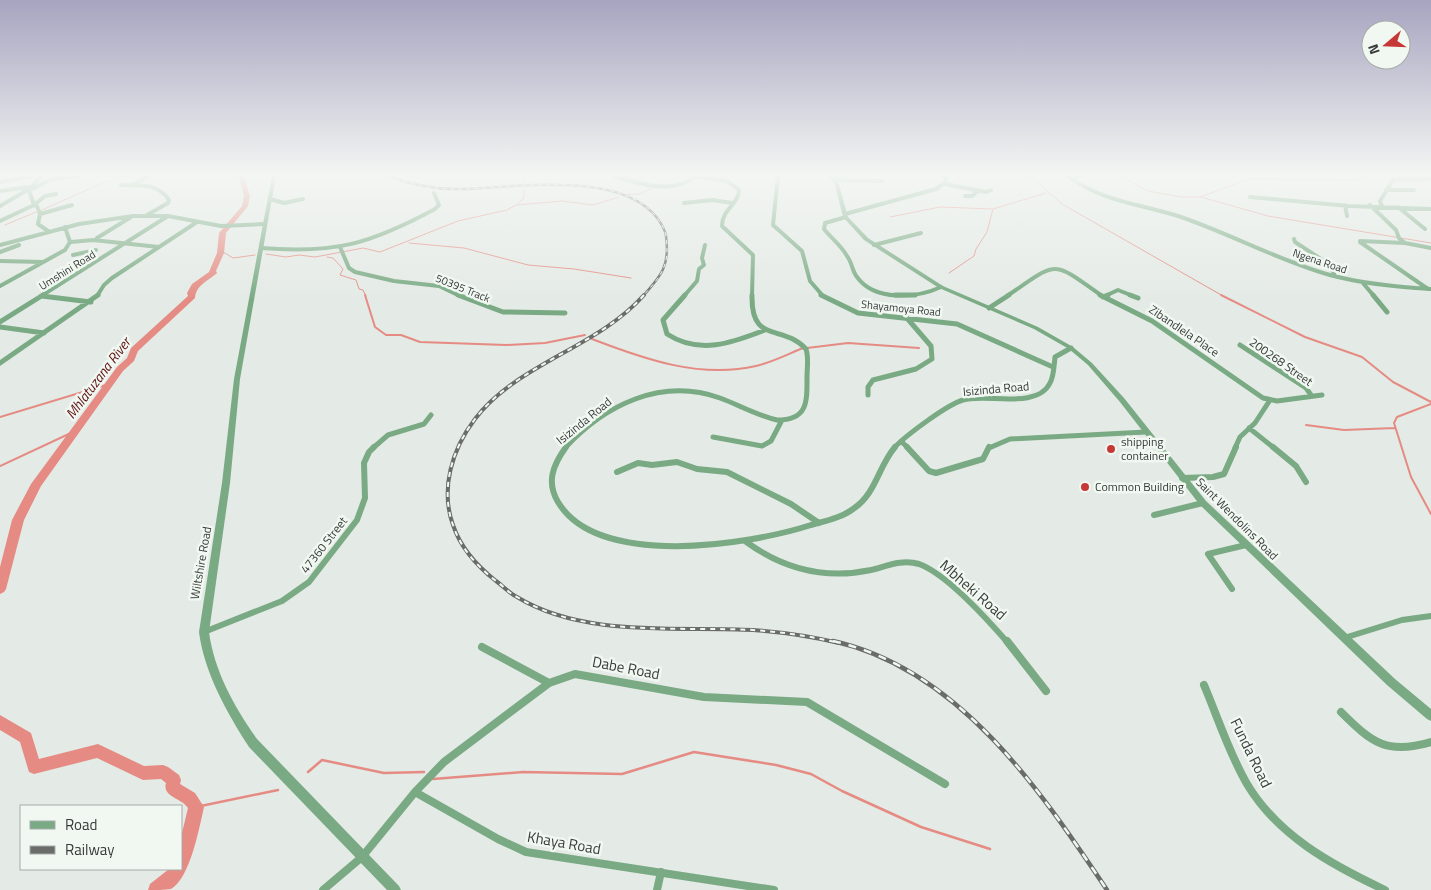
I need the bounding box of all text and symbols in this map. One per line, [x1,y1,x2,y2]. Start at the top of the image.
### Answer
north arrow [1361,20,1411,70]
text: N [1362,41,1385,57]
street label: Ngena Road [1291,245,1349,277]
street label: Umshini Road [36,246,99,294]
street label: 50395 Track [433,270,493,306]
street label: Shayamoya Road [860,296,942,320]
street label: Zibandlela Place [1145,300,1223,361]
water label: Mhlatuzana River [60,331,136,423]
street label: 200268 Street [1246,333,1318,391]
street label: Isizinda Road [962,376,1030,401]
street label: Isizinda Road [552,392,616,449]
place label: shipping container [1121,432,1168,465]
marker: shipping container [1105,443,1117,455]
street label: Saint Wendolins Road [1192,473,1283,564]
place label: Common Building [1095,477,1184,496]
marker: Common Building [1079,481,1091,493]
street label: 47360 Street [295,512,352,577]
street label: Wiltshire Road [185,525,216,601]
street label: Mbheki Road [935,554,1012,625]
street label: Dabe Road [590,650,662,685]
street label: Funda Road [1225,714,1278,791]
legend [20,805,182,870]
text: Road [65,813,97,836]
street label: Khaya Road [525,825,603,860]
text: Railway [65,838,115,861]

